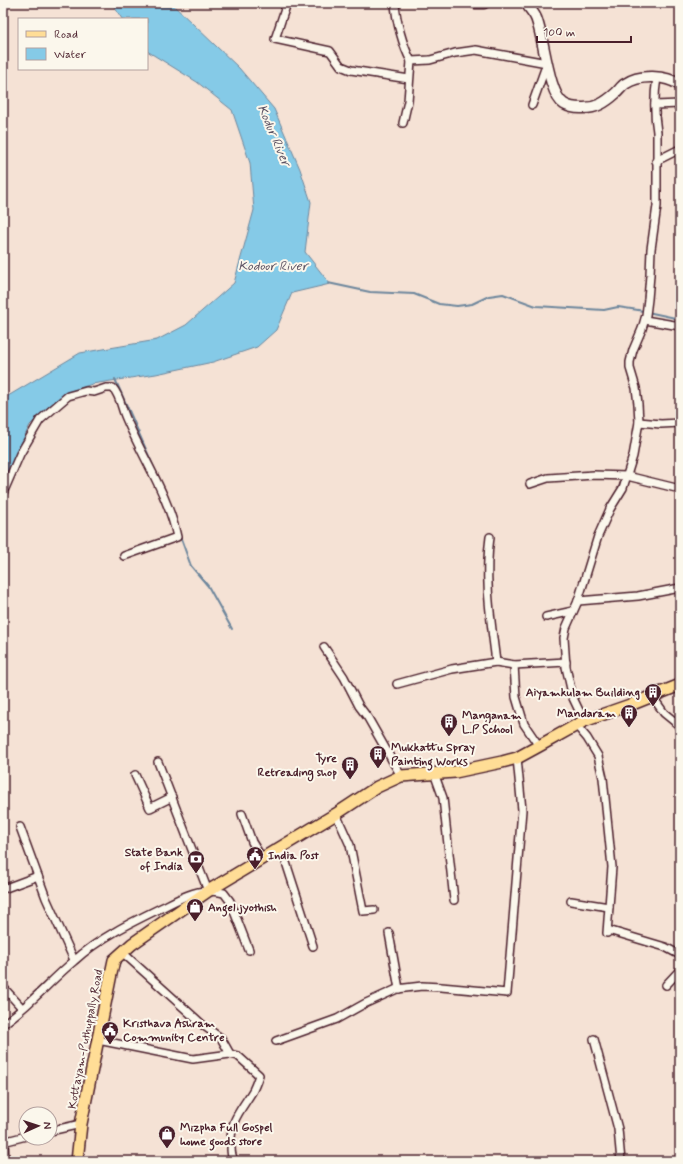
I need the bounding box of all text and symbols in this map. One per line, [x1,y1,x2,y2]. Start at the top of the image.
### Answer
legend [18,18,148,70]
scale bar [537,18,631,44]
text: 100 m [543,25,575,41]
text: Road [54,27,78,43]
text: Water [54,47,86,63]
water label: Kodur River [253,102,295,171]
water label: Kodoor River [238,258,310,275]
building icon: Aiyamkulam Building [643,682,663,707]
place label: Aiyamkulam Building [526,685,640,701]
building icon: Mandaram [619,703,639,728]
place label: Mandaram [557,706,617,722]
place label: Manganam L.P School [462,708,522,738]
building icon: Manganam L.P School [439,712,459,737]
place label: Mukkattu Spray Painting Works [391,740,475,771]
building icon: Mukkattu Spray Painting Works [368,744,388,769]
place label: Tyre Retreading shop [258,751,337,782]
building icon: Tyre Retreading shop [340,755,360,780]
place label: State Bank of India [125,845,183,875]
public building icon: India Post [245,845,265,870]
place label: India Post [268,848,319,864]
bank icon: State Bank of India [186,849,206,874]
shop icon: Angel jyothish [185,897,205,922]
place label: Angel jyothish [208,900,277,917]
street label: Kottayam-Puthuppally Road [65,968,107,1110]
place label: Kristhava Ashram Community Centre [123,1016,225,1046]
public building icon: Kristhava Ashram Community Centre [100,1020,120,1045]
north arrow [18,1106,58,1146]
place label: Mizpha Full Gospel home goods store [180,1120,273,1151]
text: N [40,1122,54,1130]
shop icon: Mizpha Full Gospel home goods store [157,1124,177,1149]

